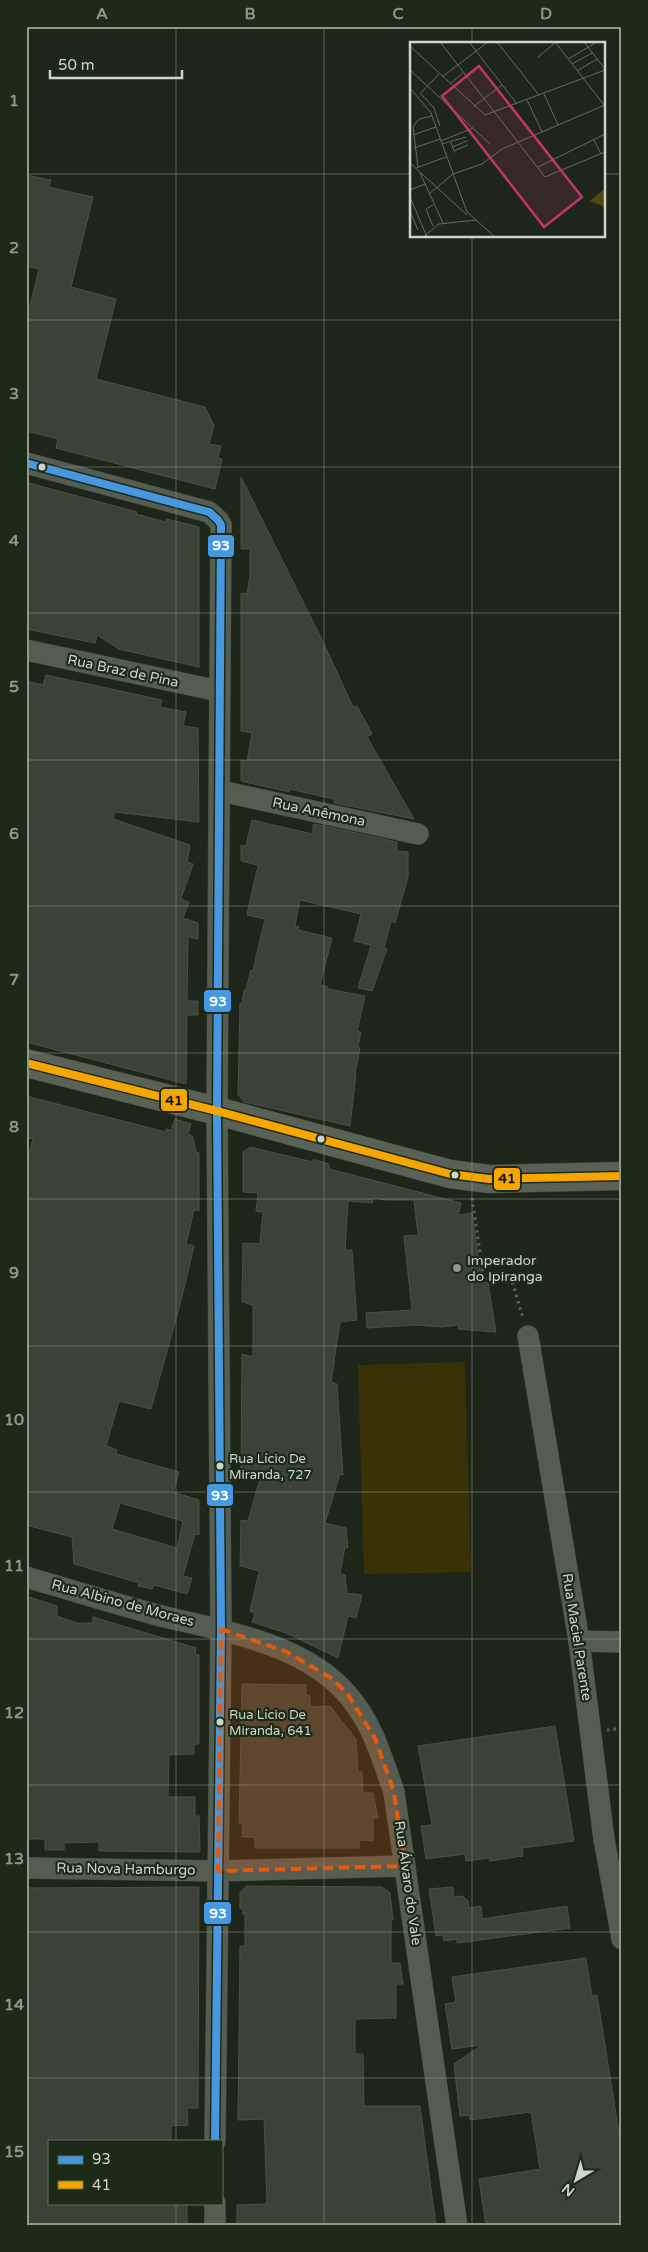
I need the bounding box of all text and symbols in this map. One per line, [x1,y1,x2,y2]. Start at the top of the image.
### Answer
text: A [96,4,108,24]
text: B [244,4,256,24]
text: C [392,4,404,24]
text: D [540,4,552,24]
inset map [410,42,606,238]
scale bar [50,48,182,80]
text: 50 m [58,56,95,74]
text: 1 [9,91,19,111]
text: 2 [9,238,19,258]
text: 3 [9,384,19,404]
unlabelled marker [37,462,47,472]
text: 4 [9,531,19,551]
line badge: 93 [207,534,235,558]
text: 93 [212,537,230,554]
street label: Rua Braz de Pina [66,651,180,691]
text: 5 [9,677,19,697]
street label: Rua Anêmona [271,794,367,830]
text: 6 [9,824,19,844]
text: 7 [9,970,19,990]
line badge: 93 [203,989,232,1013]
text: 93 [209,993,227,1010]
line badge: 41 [160,1088,188,1112]
text: 41 [165,1092,183,1109]
text: 8 [9,1117,19,1137]
unlabelled marker [316,1134,326,1144]
line badge: 41 [493,1167,521,1191]
unlabelled marker [450,1170,460,1180]
text: 41 [498,1170,516,1187]
place label: Imperador do Ipiranga [467,1252,543,1285]
marker: Imperador do Ipiranga [451,1262,463,1274]
text: 9 [9,1263,19,1283]
text: 10 [4,1410,24,1430]
place label: Rua Lício De Miranda, 727 [229,1451,312,1483]
marker: Rua Lício De Miranda, 727 [215,1461,225,1471]
line badge: 93 [206,1483,234,1507]
text: 93 [211,1487,229,1504]
text: 11 [4,1556,24,1576]
street label: Rua Maciel Parente [559,1572,595,1702]
street label: Rua Albino de Moraes [50,1576,196,1630]
text: 12 [4,1703,24,1723]
place label: Rua Lício De Miranda, 641 [229,1707,312,1739]
marker: Rua Lício De Miranda, 641 [215,1717,225,1727]
street label: Rua Álvaro do Vale [391,1820,425,1946]
text: 13 [4,1849,24,1869]
street label: Rua Nova Hamburgo [56,1859,196,1879]
line badge: 93 [203,1901,232,1925]
text: 93 [209,1905,227,1922]
text: 14 [4,1995,24,2015]
legend [48,2140,222,2204]
text: 15 [4,2142,24,2162]
text: 93 [92,2150,111,2168]
north arrow [550,2154,600,2204]
text: 41 [92,2176,111,2194]
text: N [559,2180,578,2200]

